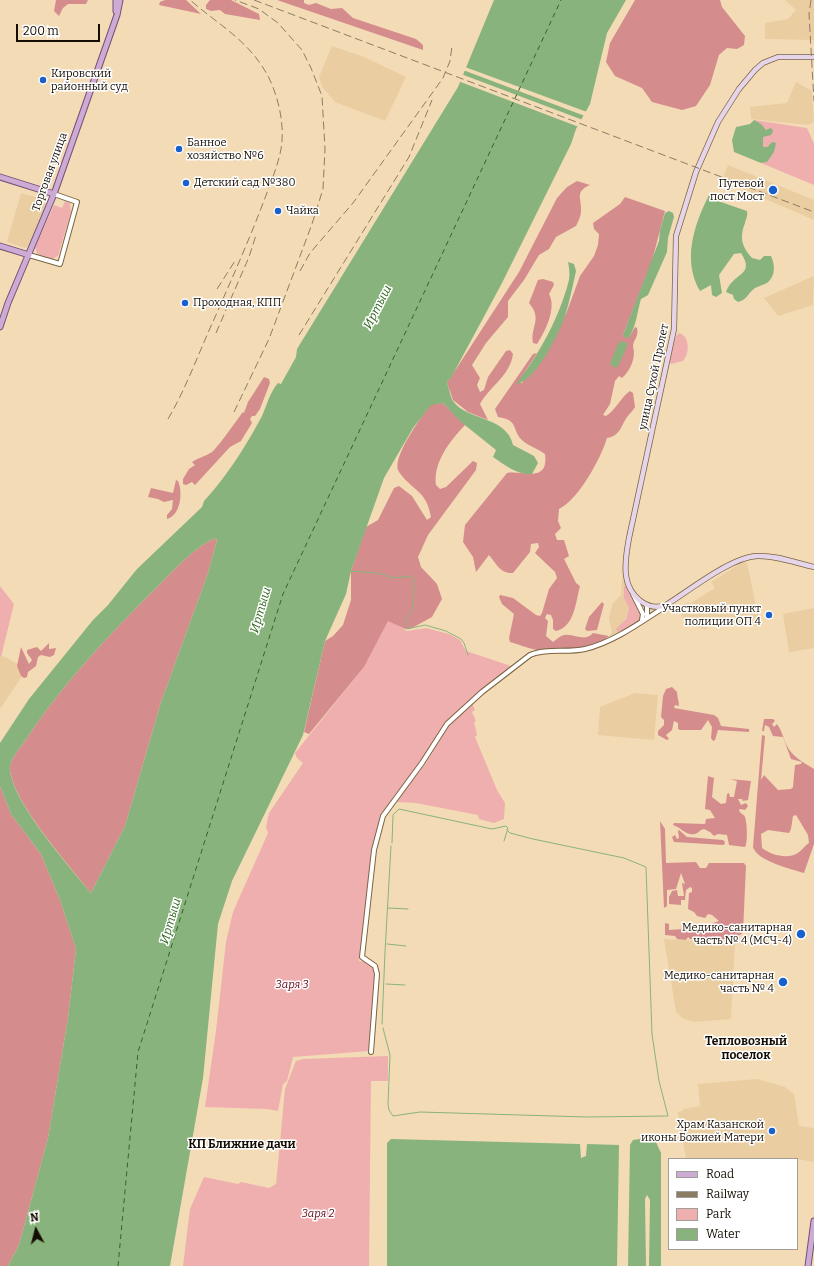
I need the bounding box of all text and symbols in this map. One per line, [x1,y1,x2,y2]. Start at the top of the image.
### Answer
scale bar [18,16,102,42]
text: 200 m [23,24,59,38]
place label: Кировский районный суд [51,67,128,93]
marker: Кировский районный суд [38,75,48,85]
street label: Торговая улица [30,131,70,213]
place label: Банное хозяйство №6 [187,136,264,162]
marker: Банное хозяйство №6 [174,144,184,154]
place label: Детский сад №380 [194,176,295,190]
place label: Путевой пост Мост [710,177,764,203]
marker: Детский сад №380 [181,178,191,188]
marker: Путевой пост Мост [767,184,779,196]
place label: Чайка [286,204,319,218]
marker: Чайка [273,206,283,216]
water label: Иртыш [361,283,395,331]
place label: Проходная, КПП [193,296,281,310]
marker: Проходная, КПП [180,298,190,308]
street label: улица Сухой Пролет [636,323,672,431]
water label: Иртыш [248,585,274,635]
place label: Участковый пункт полиции ОП 4 [662,602,761,628]
marker: Участковый пункт полиции ОП 4 [764,610,774,620]
water label: Иртыш [158,896,184,946]
place label: Медико-санитарная часть № 4 (МСЧ-4) [682,921,792,947]
marker: Медико-санитарная часть № 4 (МСЧ-4) [795,928,807,940]
place label: Медико-санитарная часть № 4 [664,969,774,995]
marker: Медико-санитарная часть № 4 [777,976,789,988]
park label: Заря 3 [276,978,308,992]
district label: Тепловозный поселок [705,1035,787,1063]
place label: Храм Казанской иконы Божией Матери [641,1118,764,1144]
marker: Храм Казанской иконы Божией Матери [767,1126,777,1136]
district label: КП Ближние дачи [188,1138,296,1152]
legend [668,1158,798,1250]
text: Road [706,1167,734,1181]
text: Railway [706,1187,749,1201]
park label: Заря 2 [302,1207,334,1221]
text: Park [706,1207,731,1221]
north arrow [16,1210,56,1250]
text: N [29,1211,39,1225]
text: Water [706,1227,740,1241]

